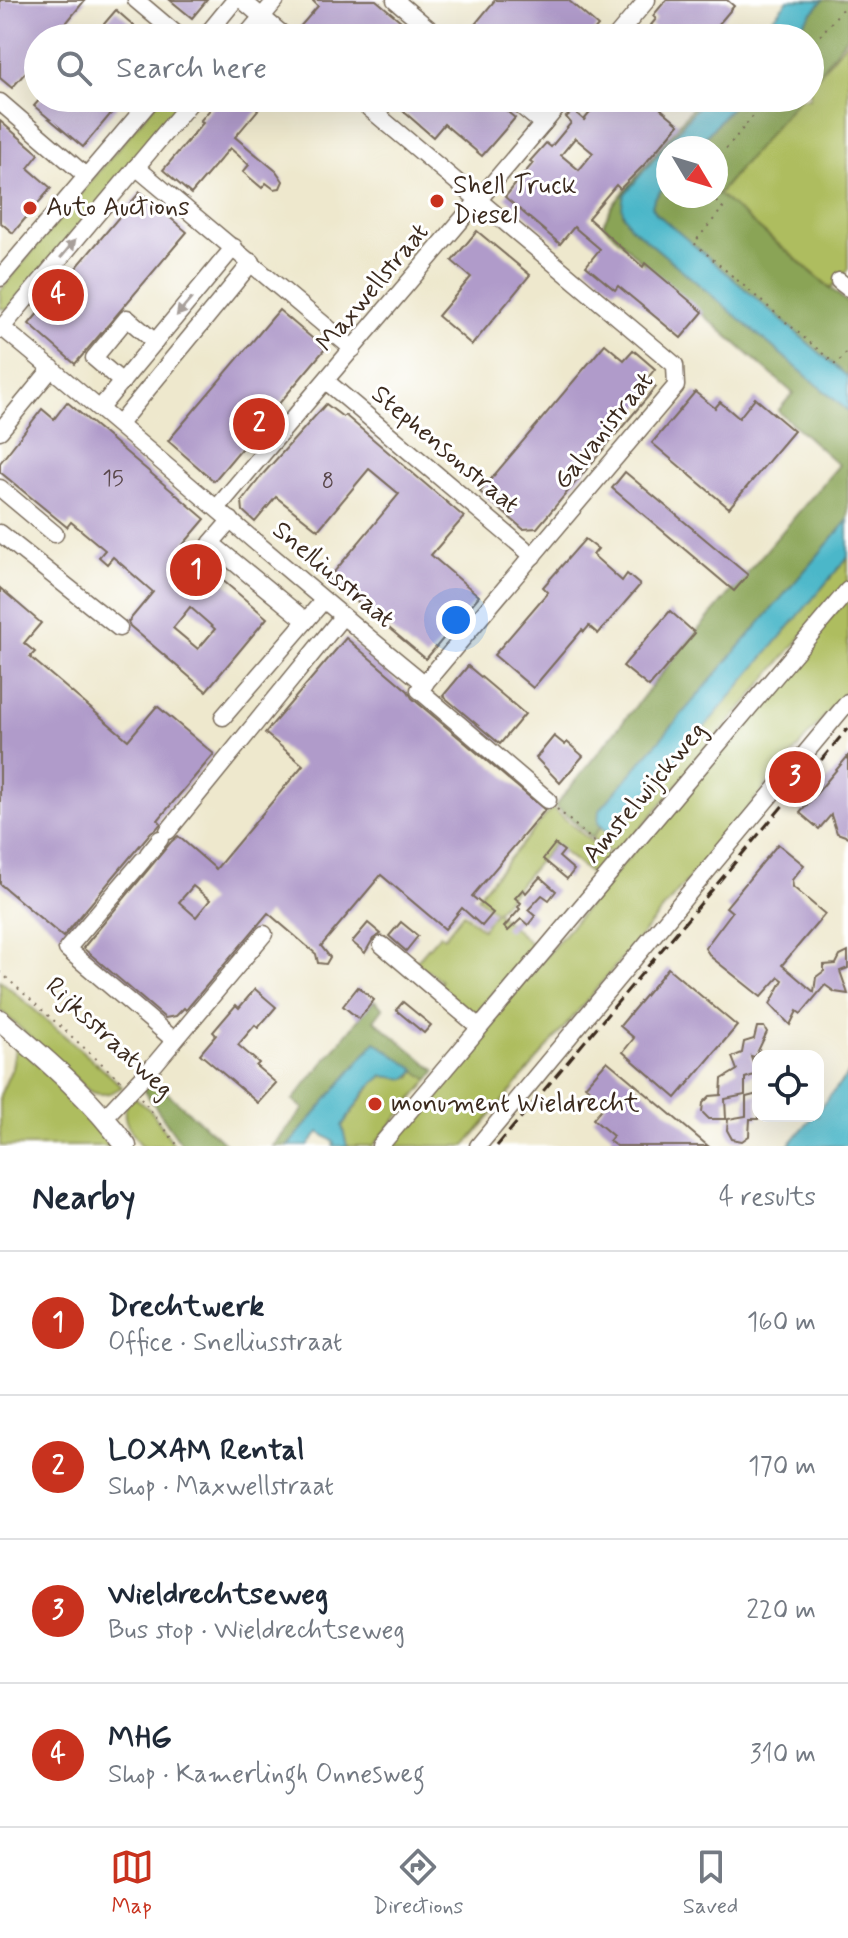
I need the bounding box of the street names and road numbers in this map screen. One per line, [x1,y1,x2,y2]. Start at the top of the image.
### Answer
street label: Maxwellstraat [309,216,437,360]
street label: Galvanistraat [546,365,662,497]
street label: Stephensonstraat [364,378,526,522]
street label: Snelliusstraat [265,514,401,636]
street label: Amstelwijckweg [576,715,714,871]
street label: Rijksstraatweg [38,970,180,1106]

